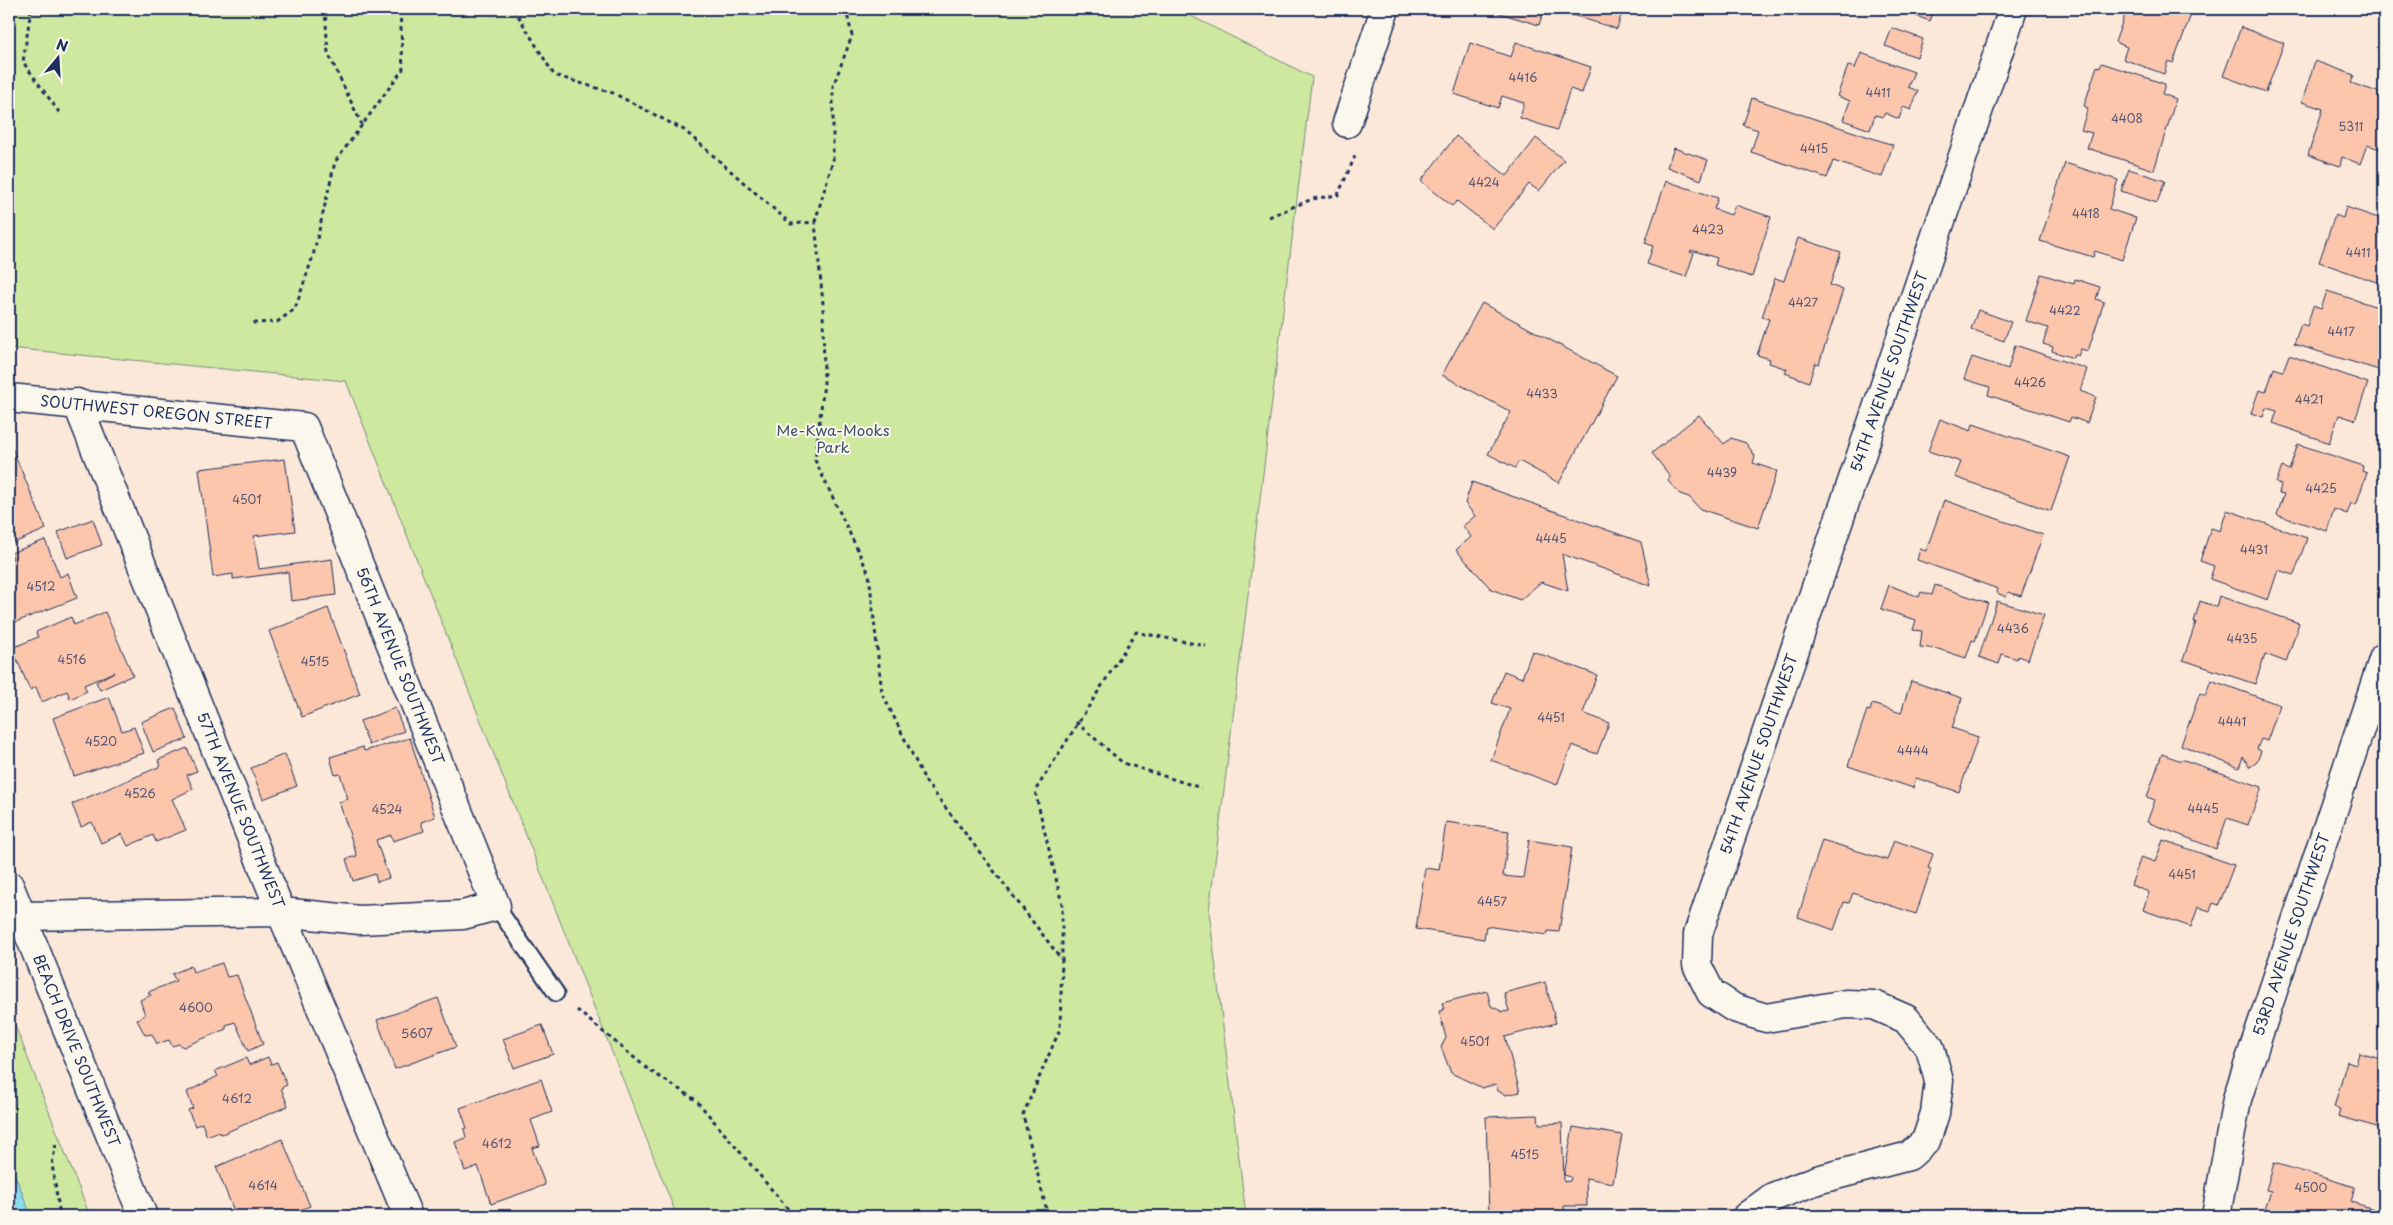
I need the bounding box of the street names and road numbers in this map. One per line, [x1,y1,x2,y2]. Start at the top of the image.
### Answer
street label: 54TH AVENUE SOUTHWEST [1843,267,1933,475]
street label: SOUTHWEST OREGON STREET [39,388,274,434]
street label: 56TH AVENUE SOUTHWEST [351,563,451,768]
street label: 54TH AVENUE SOUTHWEST [1713,650,1803,857]
street label: 57TH AVENUE SOUTHWEST [192,708,292,912]
street label: 53RD AVENUE SOUTHWEST [2246,829,2335,1039]
street label: BEACH DRIVE SOUTHWEST [28,950,127,1151]

